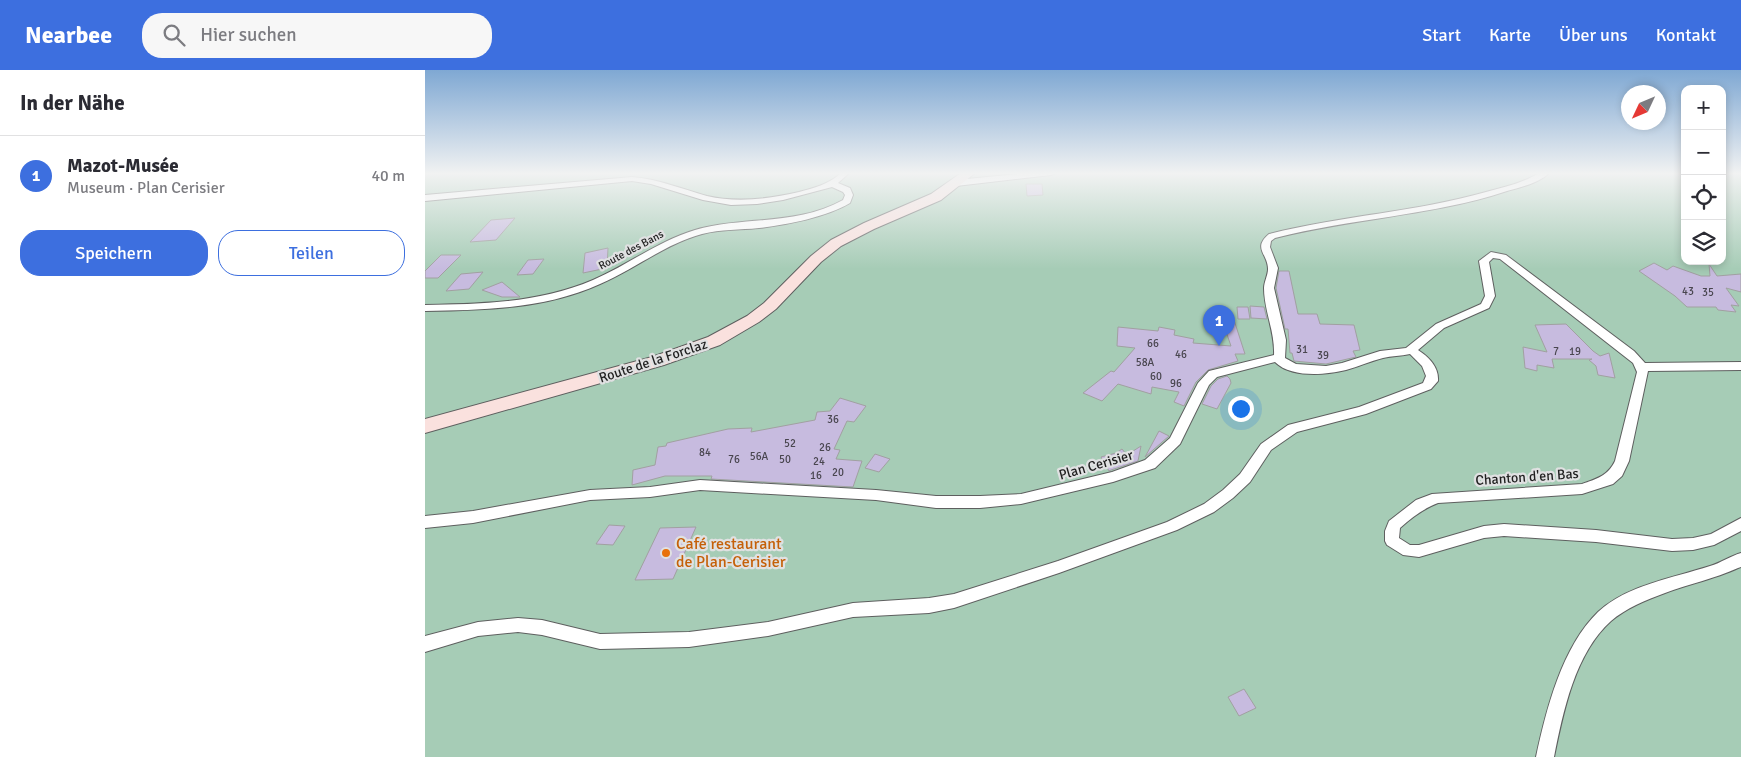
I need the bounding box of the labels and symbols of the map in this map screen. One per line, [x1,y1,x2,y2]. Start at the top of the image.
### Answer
north arrow [1621,85,1666,130]
street label: Route des Bans [596,227,666,273]
house number: 43 [1682,285,1694,298]
house number: 35 [1702,286,1714,299]
pin: 1 [1203,305,1235,346]
street label: Route de la Forclaz [597,335,709,387]
house number: 66 [1147,337,1159,350]
house number: 31 [1296,343,1308,356]
house number: 7 [1553,345,1559,358]
house number: 19 [1569,345,1581,358]
house number: 46 [1175,348,1187,361]
house number: 39 [1317,349,1329,362]
house number: 58A [1136,356,1155,369]
house number: 60 [1150,370,1162,383]
house number: 96 [1170,377,1182,390]
your location [1228,396,1254,422]
house number: 36 [827,413,839,426]
house number: 52 [784,437,796,450]
house number: 26 [819,441,831,454]
house number: 84 [699,446,711,459]
street label: Plan Cerisier [1057,446,1136,484]
house number: 56A [750,450,769,463]
house number: 76 [728,453,740,466]
house number: 50 [779,453,791,466]
house number: 24 [813,455,825,468]
street label: Chanton d'en Bas [1475,465,1579,489]
house number: 20 [832,466,844,479]
house number: 16 [810,469,822,482]
place label: Café restaurant de Plan-Cerisier [676,534,786,572]
marker: Café restaurant de Plan-Cerisier [660,547,672,559]

